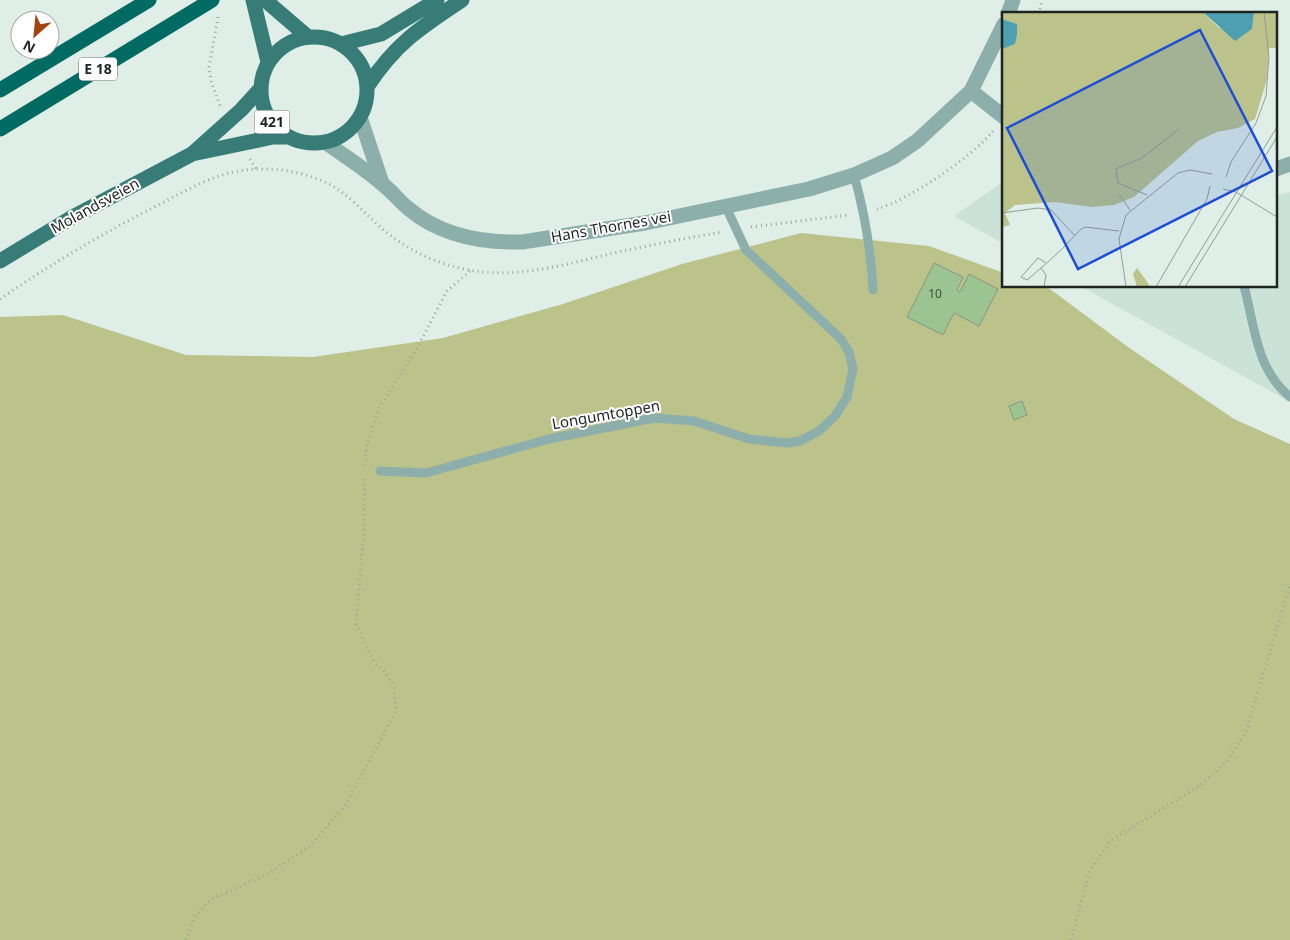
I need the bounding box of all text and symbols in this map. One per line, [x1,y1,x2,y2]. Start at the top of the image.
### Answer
north arrow [10,10,60,60]
inset map [1002,12,1278,288]
text: N [19,36,38,58]
road number: E 18 [79,58,117,80]
road number: 421 [254,110,290,134]
street label: Molandsveien [47,173,142,238]
street label: Hans Thornes vei [549,206,672,246]
house number: 10 [928,285,942,302]
street label: Longumtoppen [550,395,661,433]

